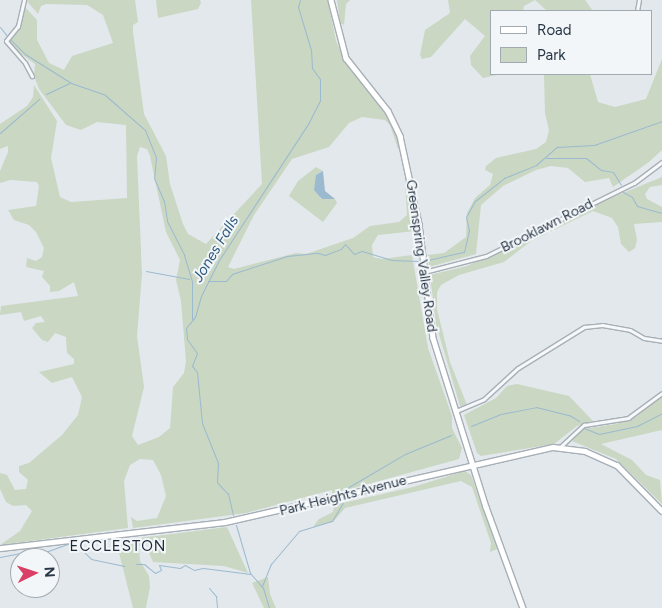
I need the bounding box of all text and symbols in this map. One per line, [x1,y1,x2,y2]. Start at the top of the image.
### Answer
legend [490,10,652,75]
text: Road [537,21,572,39]
text: Park [537,46,566,64]
street label: Greenspring Valley Road [402,179,440,333]
street label: Brooklawn Road [498,196,596,256]
water label: Jones Falls [189,213,243,285]
street label: Park Heights Avenue [278,472,408,520]
district label: ECCLESTON [68,538,168,556]
north arrow [10,548,60,598]
text: N [41,566,58,578]

